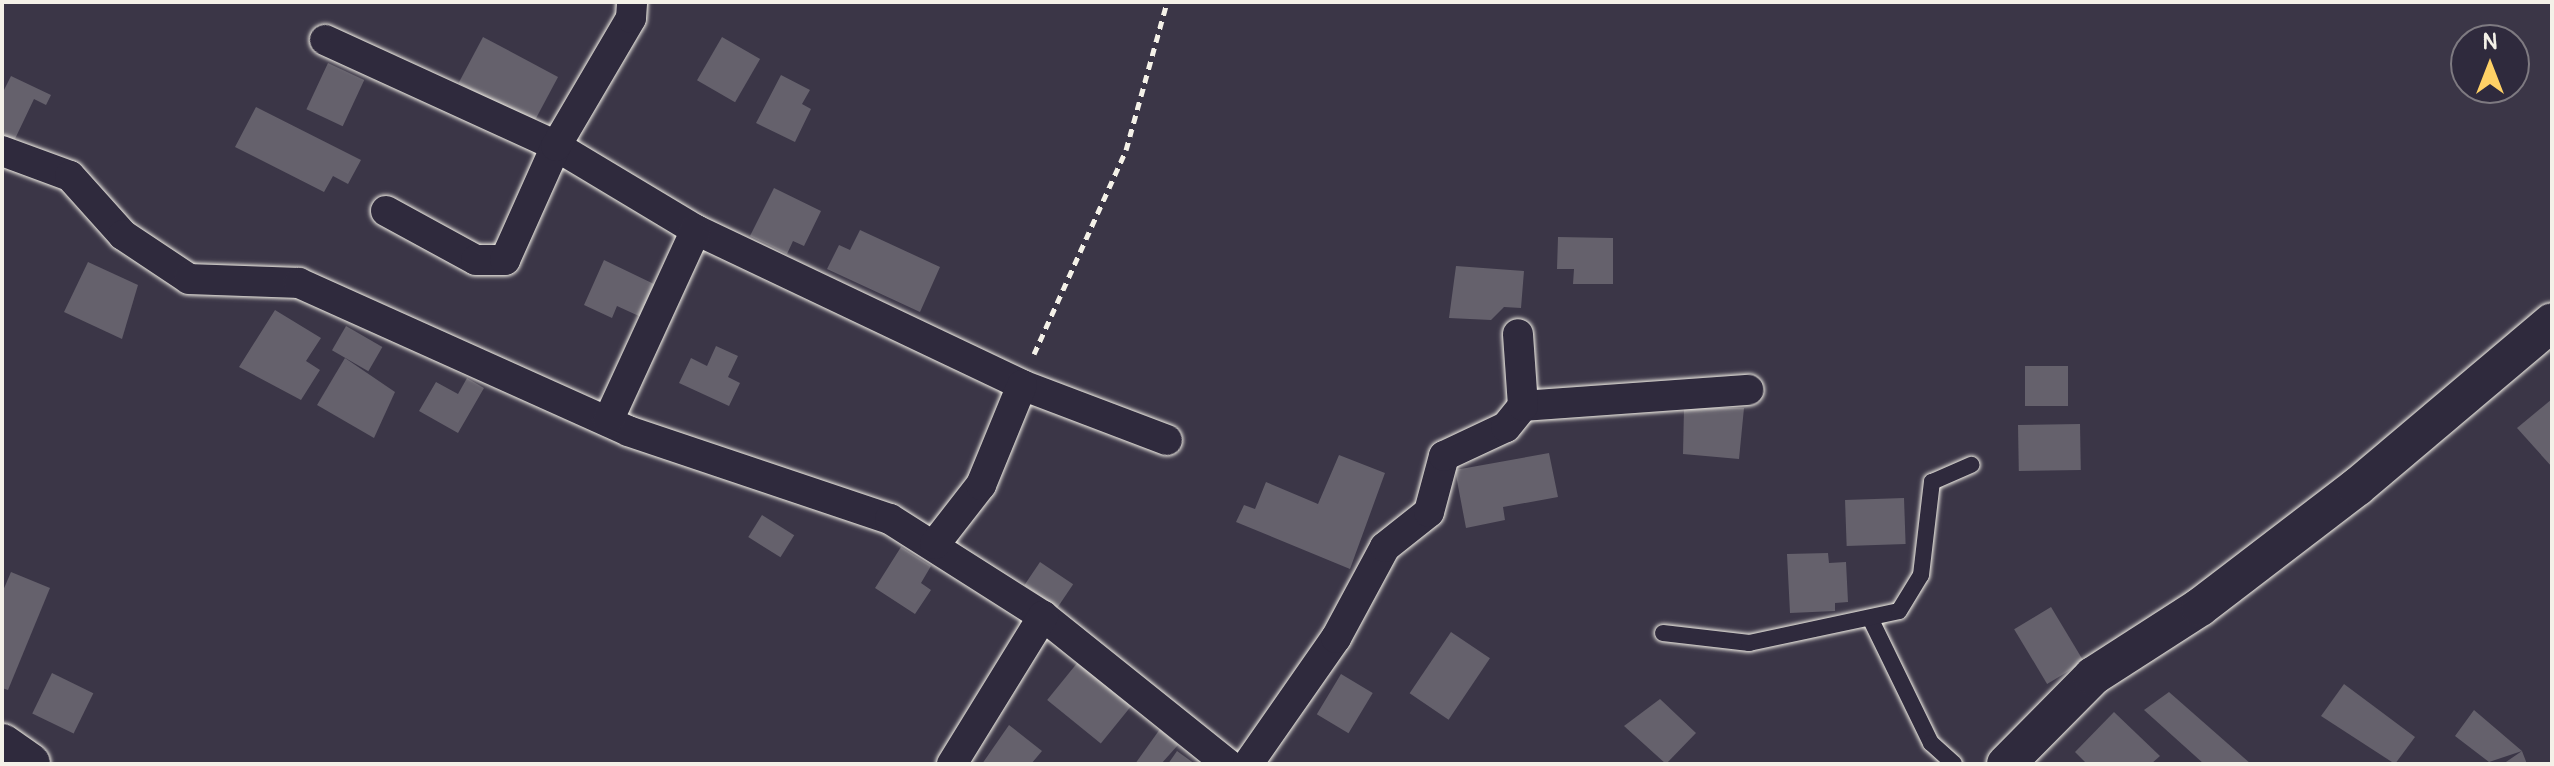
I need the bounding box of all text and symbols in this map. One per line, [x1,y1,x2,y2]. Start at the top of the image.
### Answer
north arrow [2450,24,2530,104]
text: N [2483,28,2497,56]

